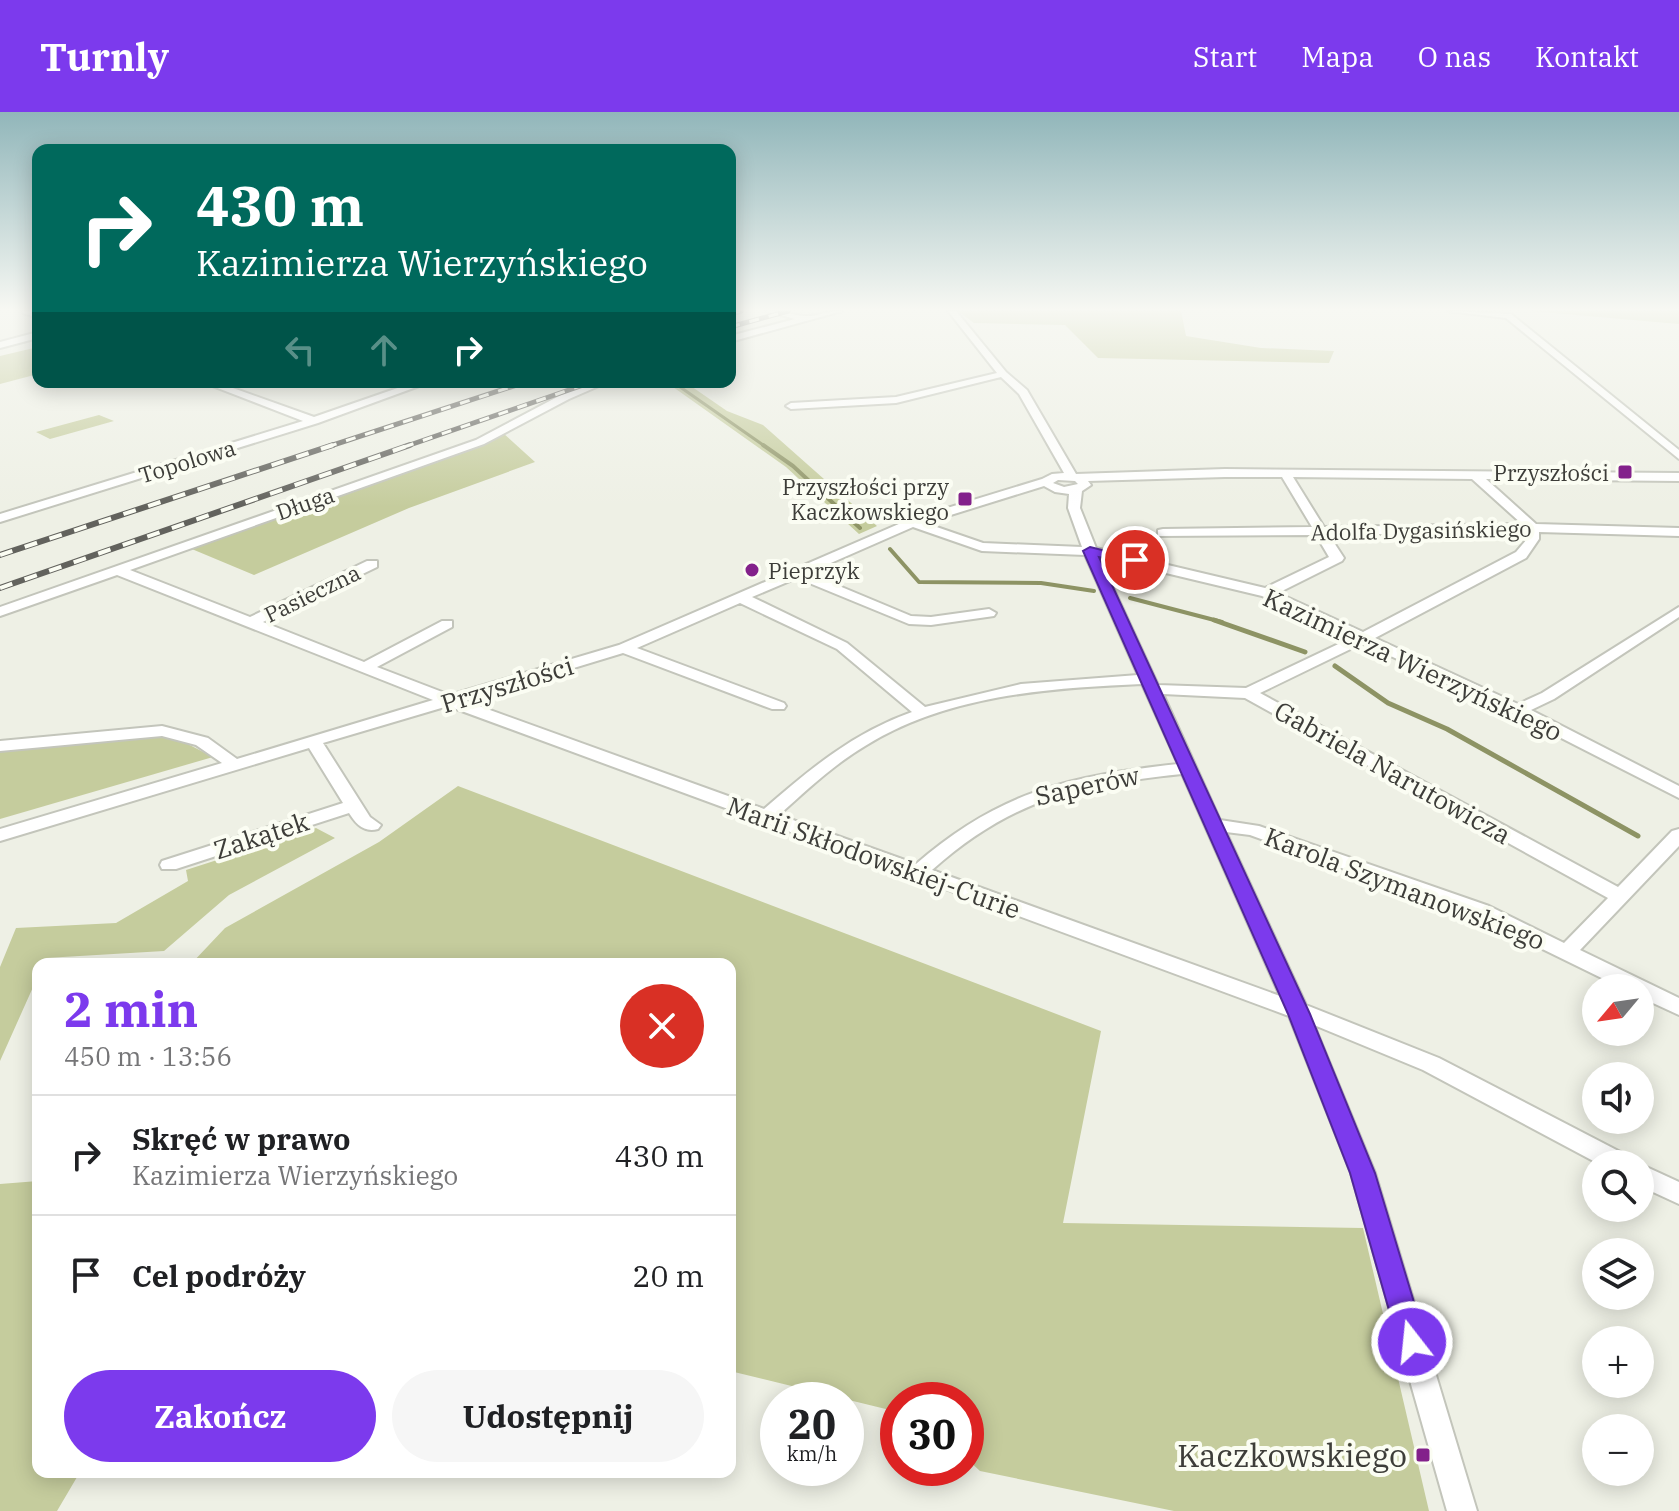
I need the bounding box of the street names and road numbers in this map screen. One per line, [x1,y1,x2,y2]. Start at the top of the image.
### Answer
street label: Topolowa [135,433,239,489]
street label: Długa [272,480,338,526]
street label: Adolfa Dygasińskiego [1310,514,1532,546]
street label: Pasieczna [259,557,365,629]
street label: Kazimierza Wierzyńskiego [1258,580,1568,748]
street label: Przyszłości [437,648,577,720]
street label: Gabriela Narutowicza [1269,693,1517,851]
street label: Saperów [1032,757,1142,813]
street label: Marii Skłodowskiej-Curie [723,788,1025,926]
street label: Zakątek [209,804,313,866]
street label: Karola Szymanowskiego [1260,819,1550,957]

